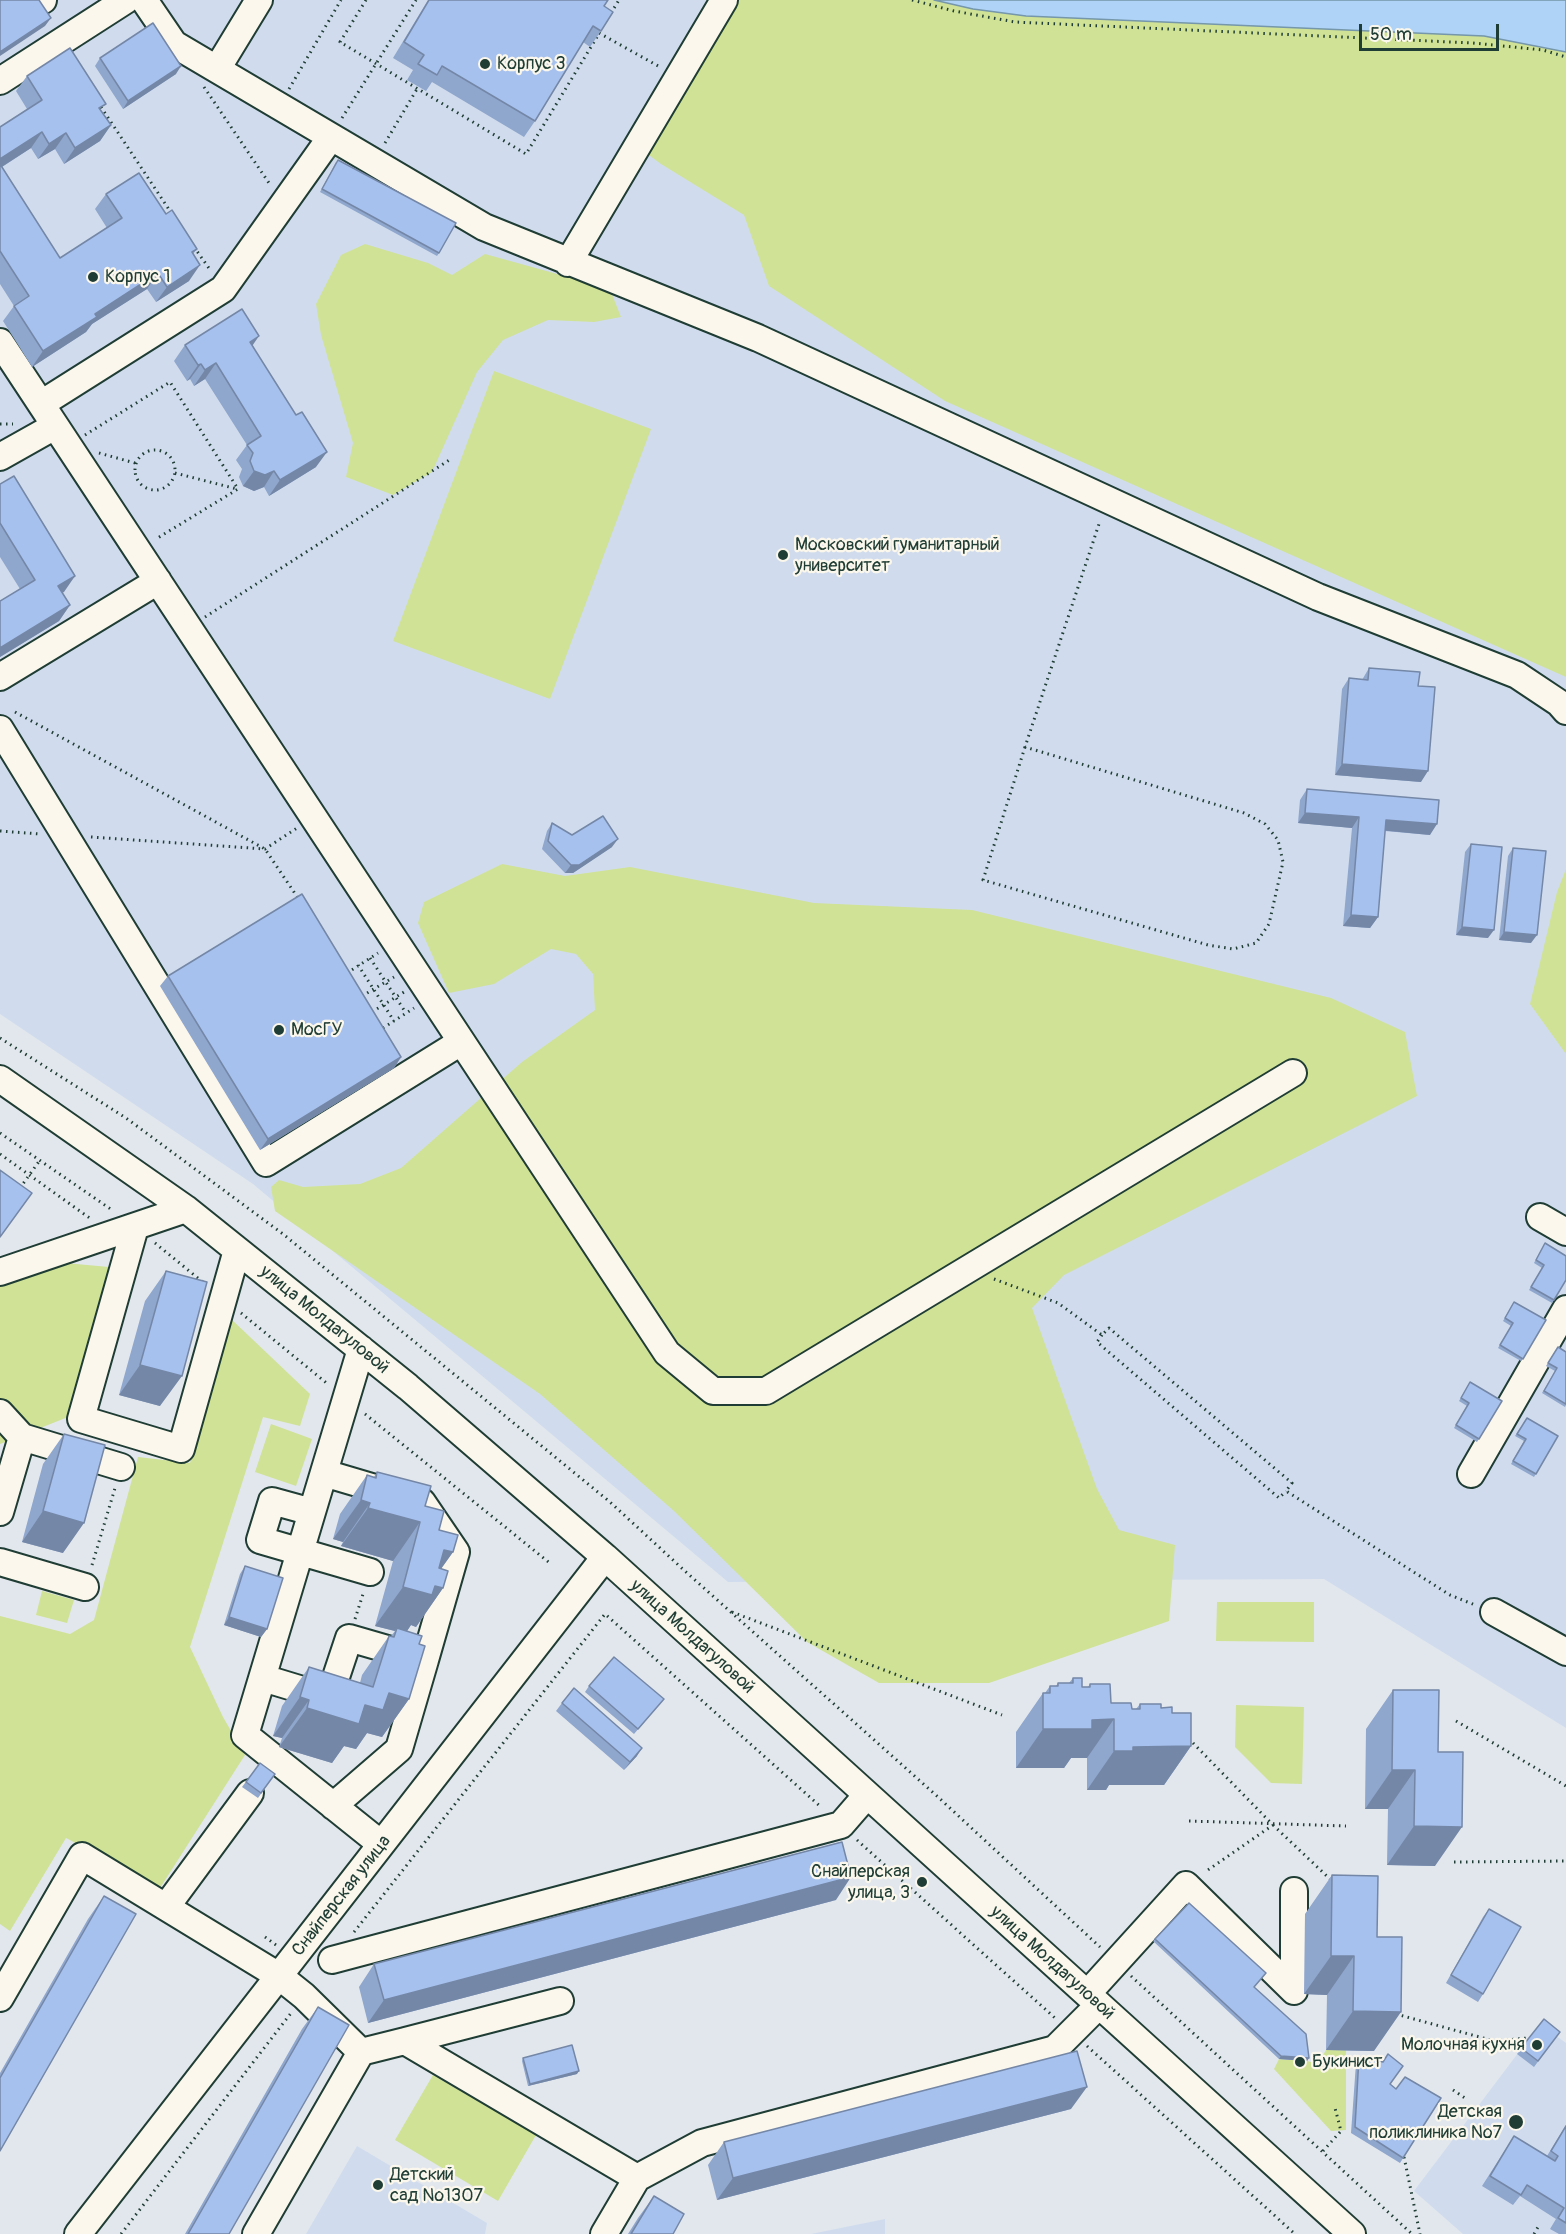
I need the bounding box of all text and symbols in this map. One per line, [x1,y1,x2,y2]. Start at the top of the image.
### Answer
scale bar [1362,12,1502,50]
text: 50 m [1370,23,1412,46]
place label: Корпус 3 [497,53,565,75]
marker: Корпус 3 [478,57,492,71]
place label: Корпус 1 [105,266,170,288]
marker: Корпус 1 [86,270,100,284]
place label: Московский гуманитарный университет [795,534,1000,576]
marker: Московский гуманитарный университет [776,548,790,562]
place label: МосГУ [291,1019,342,1041]
marker: МосГУ [272,1023,286,1037]
street label: улица Молдагуловой [255,1261,393,1379]
street label: улица Молдагуловой [625,1575,759,1699]
street label: Снайперская улица [288,1831,396,1961]
place label: Снайперская улица, 3 [811,1861,910,1904]
marker: Снайперская улица, 3 [915,1875,929,1889]
street label: улица Молдагуловой [985,1901,1119,2025]
place label: Молочная кухня [1401,2034,1525,2056]
marker: Молочная кухня [1530,2038,1544,2052]
place label: Букинист [1312,2051,1383,2073]
marker: Букинист [1293,2055,1307,2069]
place label: Детская поликлиника №7 [1369,2101,1502,2144]
marker: Детская поликлиника №7 [1507,2113,1525,2131]
place label: Детский сад №1307 [390,2164,483,2206]
marker: Детский сад №1307 [371,2178,385,2192]

